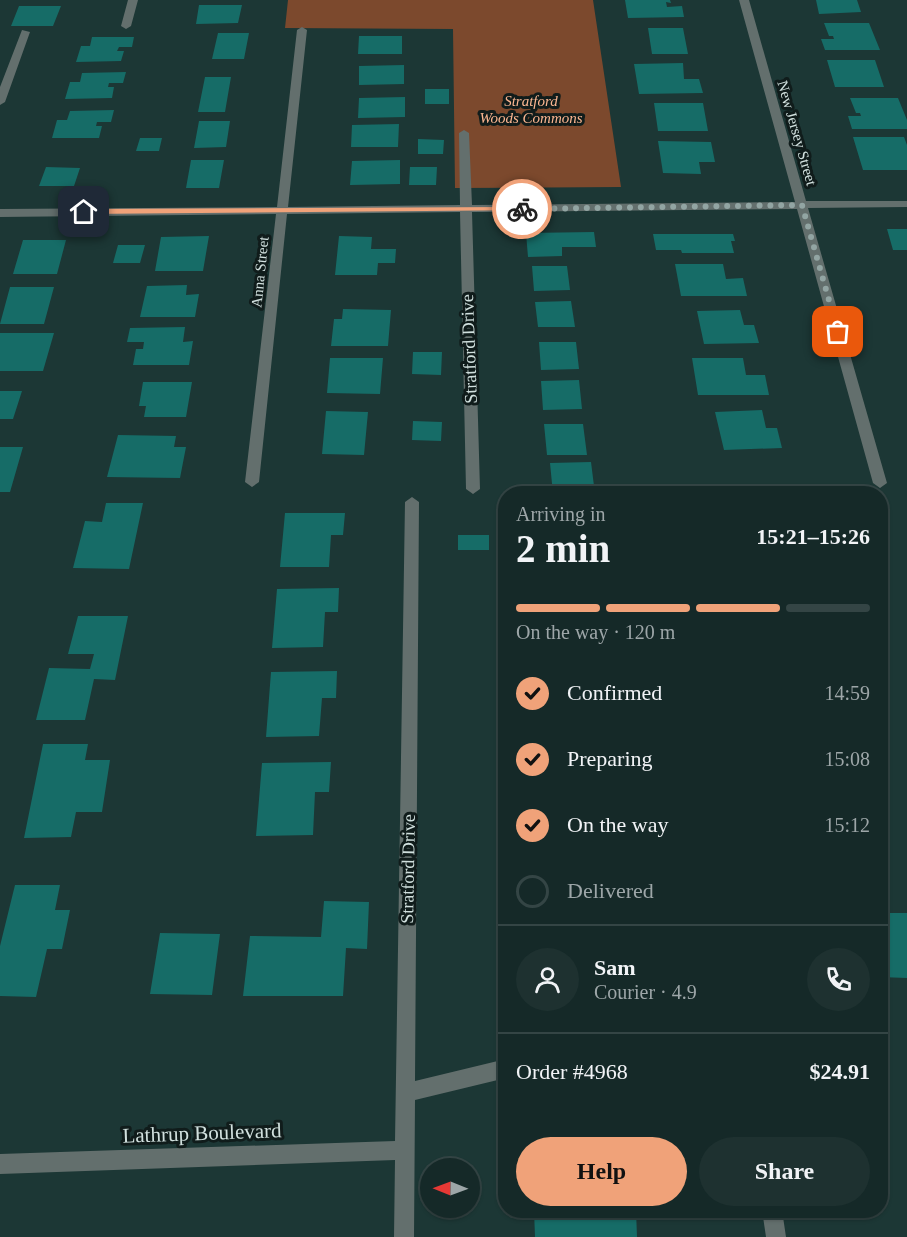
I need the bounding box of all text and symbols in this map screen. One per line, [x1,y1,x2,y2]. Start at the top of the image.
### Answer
street label: New Jersey Street [774,79,820,188]
park label: Stratford Woods Commons [479,93,583,126]
courier [492,179,552,239]
pin [58,186,109,237]
icon: bike [506,193,539,226]
icon: home [67,195,100,228]
street label: Anna Street [248,235,272,308]
street label: Stratford Drive [457,294,481,404]
pin [812,306,863,357]
icon: bag [821,315,854,348]
text: Arriving in [516,503,605,525]
text: 15:21–15:26 [756,524,870,549]
text: 2 min [516,527,610,570]
text: On the way · 120 m [516,621,675,643]
icon: check [516,677,549,710]
text: Confirmed [567,680,662,705]
text: 14:59 [824,682,870,704]
icon: check [516,743,549,776]
text: Preparing [567,746,653,771]
text: 15:08 [824,748,870,770]
icon: check [516,809,549,842]
text: On the way [567,812,668,837]
street label: Stratford Drive [397,814,419,924]
text: 15:12 [824,814,870,836]
text: Delivered [567,878,654,903]
button: person [516,948,579,1011]
button: phone [807,948,870,1011]
text: Sam [594,955,636,980]
text: Courier · 4.9 [594,981,697,1003]
text: Order #4968 [516,1059,628,1084]
text: $24.91 [810,1059,870,1084]
street label: Lathrup Boulevard [122,1118,282,1148]
button: Help [516,1137,687,1206]
button: Share [699,1137,870,1206]
north arrow [420,1158,480,1218]
map controls [420,1158,480,1218]

